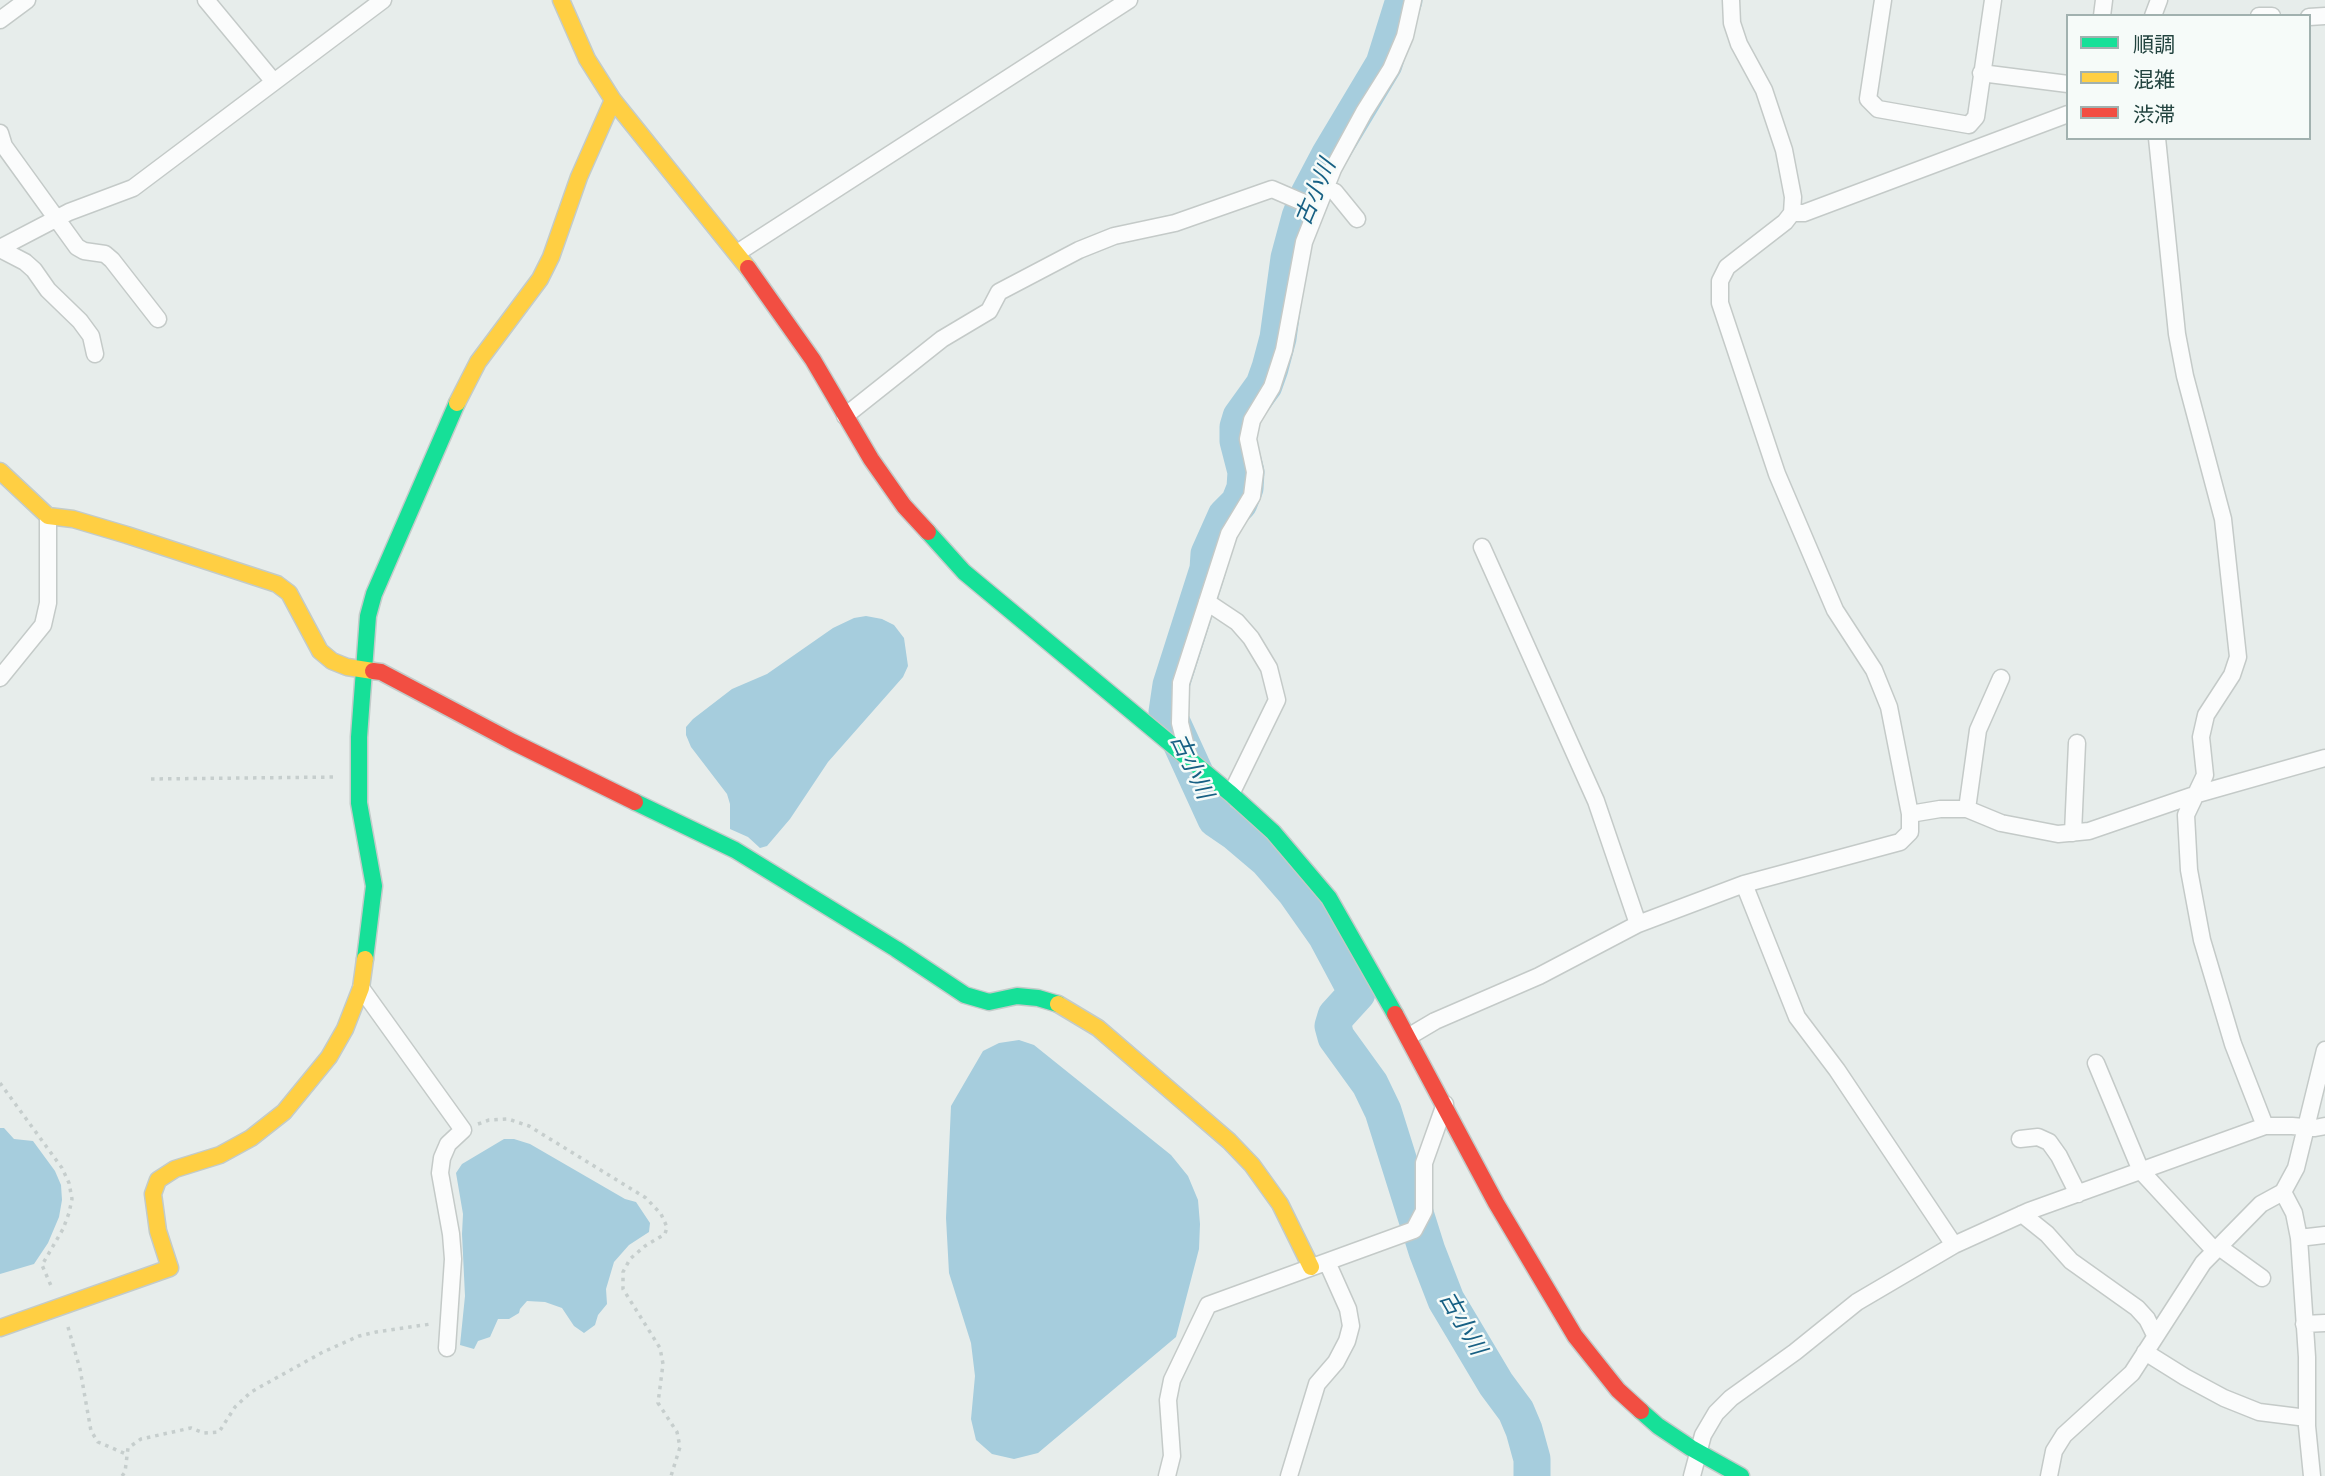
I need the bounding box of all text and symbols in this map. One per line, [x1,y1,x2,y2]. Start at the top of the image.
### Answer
legend [2066,14,2311,140]
text: 順調 [2133,31,2175,56]
text: 混雑 [2133,66,2175,91]
text: 渋滞 [2133,101,2175,126]
water label: 古小川 [1289,155,1341,229]
water label: 古小川 [1165,729,1219,803]
water label: 古小川 [1434,1286,1492,1360]

